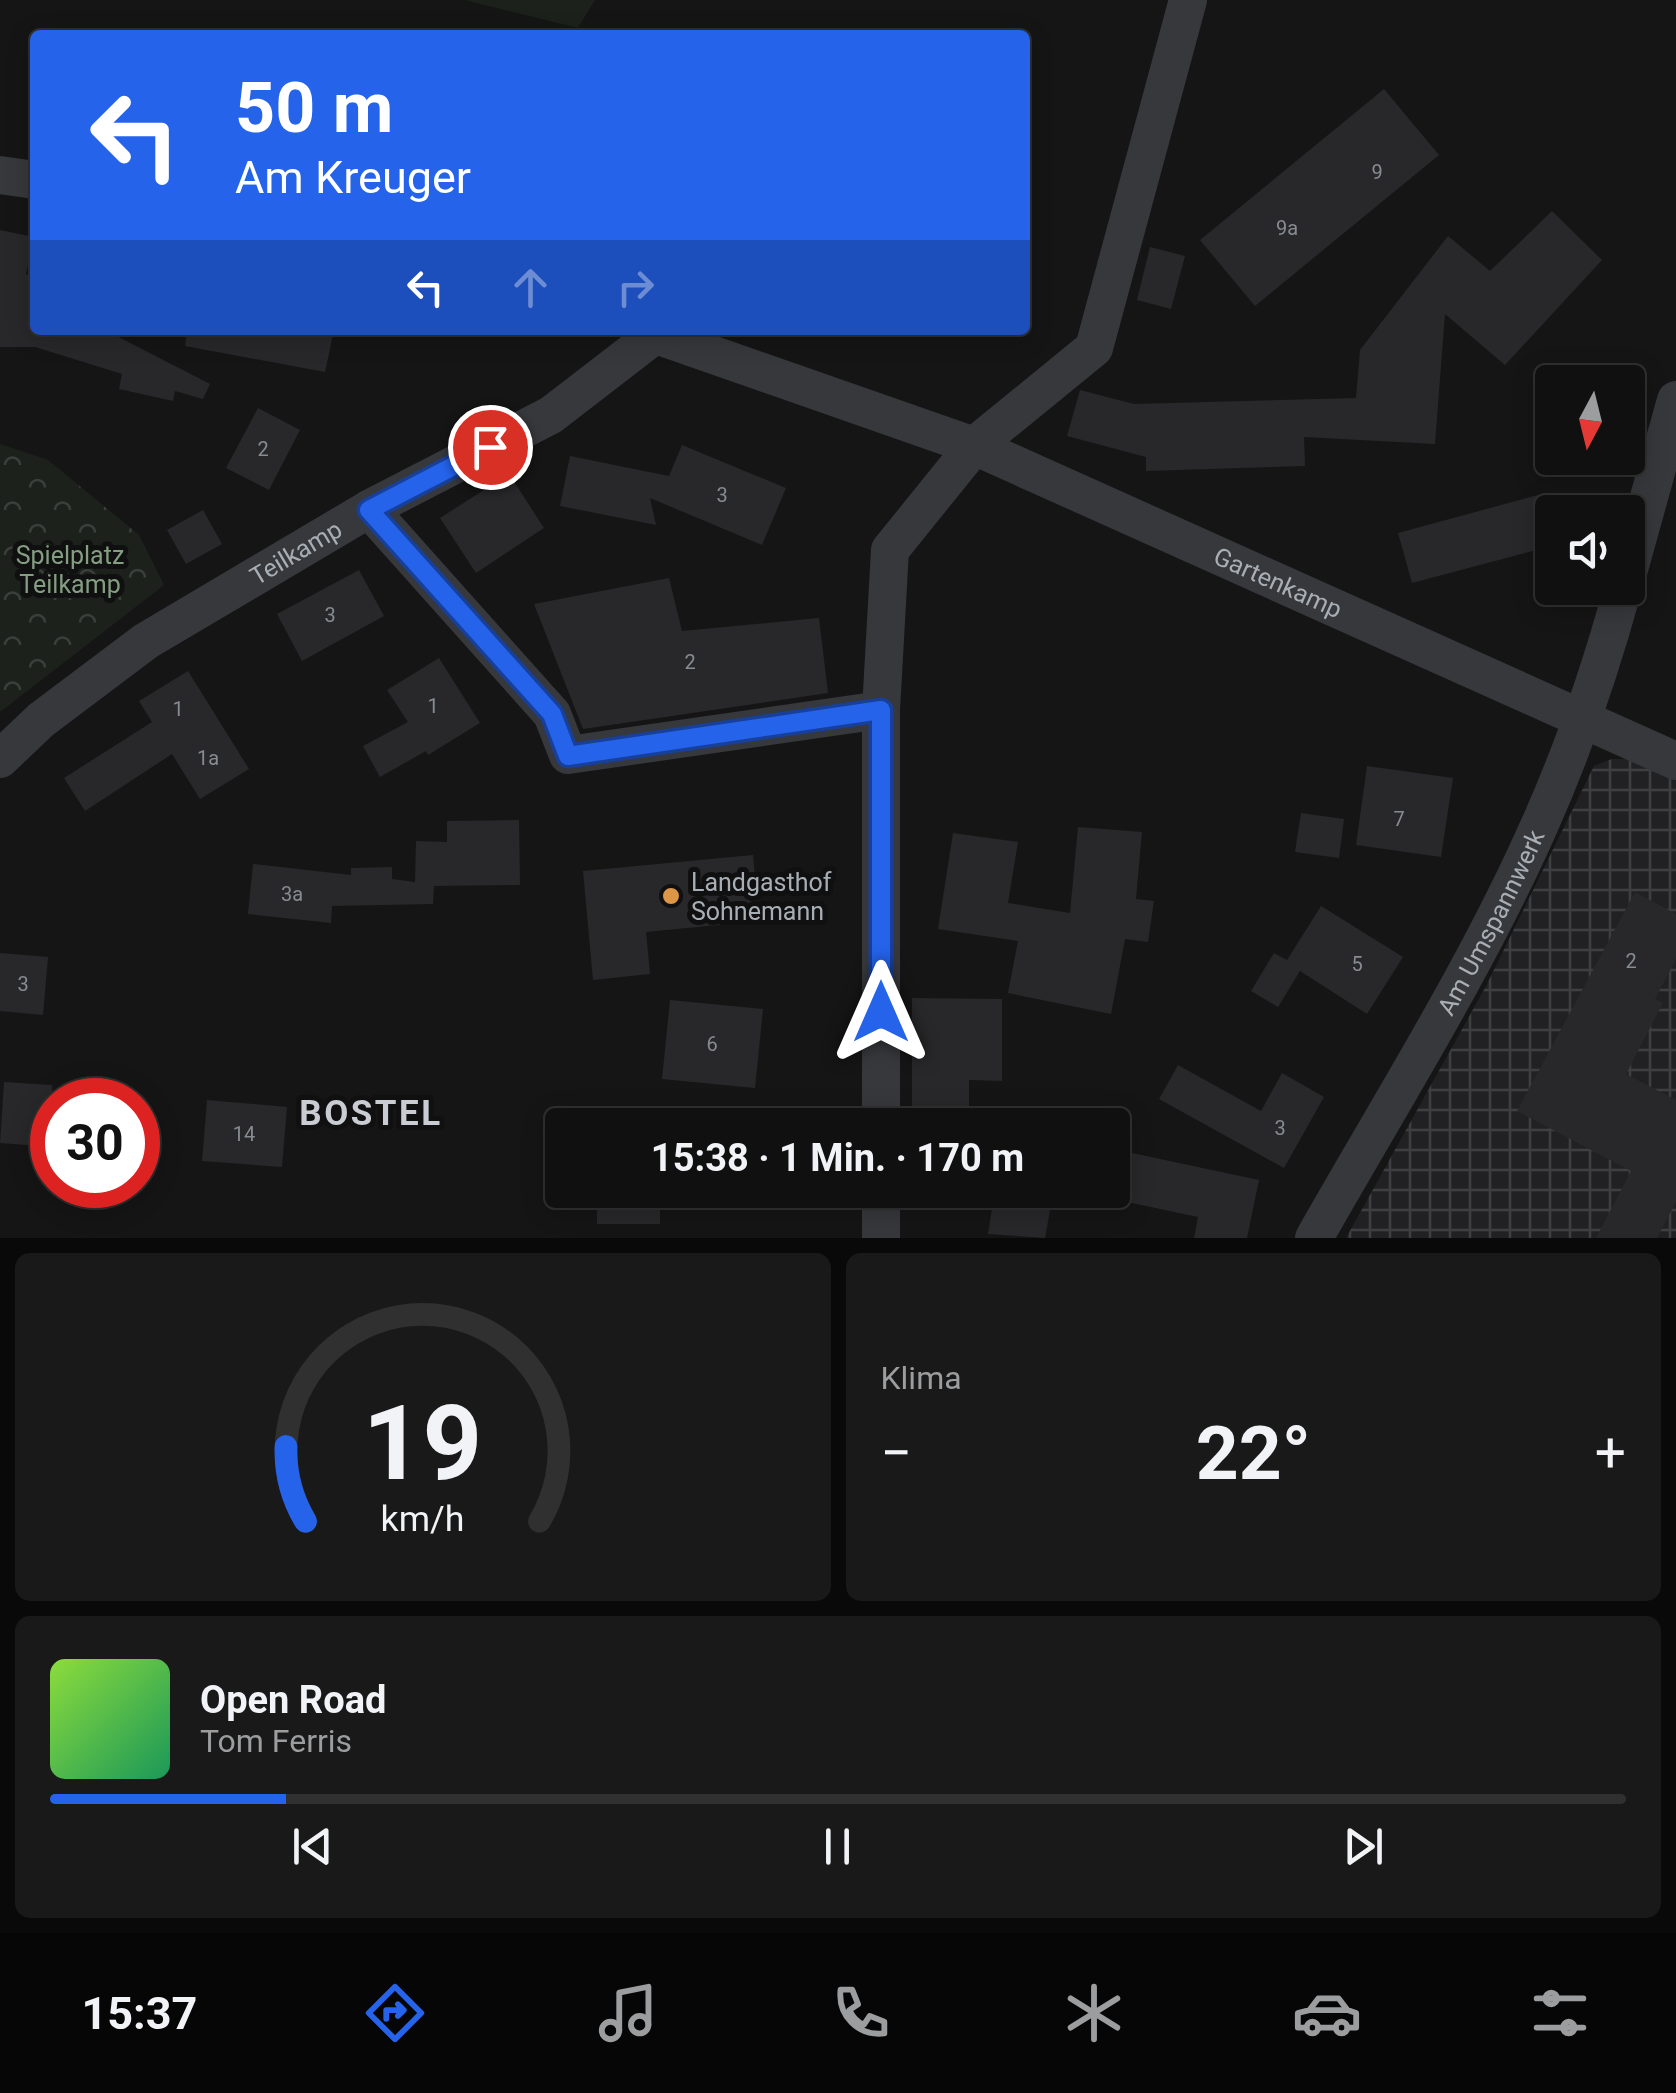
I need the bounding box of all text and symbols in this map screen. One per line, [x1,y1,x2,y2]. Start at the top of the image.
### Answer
text: 50 m [235,67,393,149]
icon: left [70,70,200,200]
text: Am Kreuger [235,151,471,204]
house number: 9 [1371,160,1383,184]
house number: 9a [1276,216,1298,240]
icon: left [398,260,453,315]
icon: ahead [503,260,558,315]
icon: right [608,260,663,315]
north arrow [1535,365,1645,475]
map controls [1535,365,1645,605]
pin [448,405,533,490]
icon: arrive [463,420,518,475]
house number: 2 [257,437,269,461]
house number: 3 [716,483,728,507]
button: sound [1535,495,1645,605]
street label: Teilkamp [245,514,347,591]
park label: Spielplatz Teilkamp [16,541,124,599]
street label: Gartenkamp [1210,541,1347,624]
house number: 3 [324,603,336,627]
house number: 2 [684,650,696,674]
house number: 1 [427,694,439,718]
house number: 1 [172,697,184,721]
house number: 1a [197,746,219,770]
house number: 7 [1393,807,1405,831]
street label: Am Umspannwerk [1431,825,1550,1020]
place label: Landgasthof Sohnemann [691,868,832,926]
house number: 3a [281,882,303,906]
marker: Landgasthof Sohnemann [660,885,682,907]
house number: 2 [1625,949,1637,973]
house number: 5 [1351,952,1363,976]
position arrow [829,960,933,1064]
house number: 3 [17,972,29,996]
house number: 6 [706,1032,718,1056]
speed limit sign: 30 [30,1078,160,1208]
district label: BOSTEL [299,1093,443,1134]
house number: 3 [1274,1116,1286,1140]
house number: 14 [233,1122,255,1146]
text: 15:38 · 1 Min. · 170 m [651,1136,1024,1180]
text: Klima [881,1359,962,1397]
text: 19 [363,1383,482,1504]
text: 22° [1196,1409,1311,1497]
text: − [881,1421,912,1485]
text: + [1595,1421,1626,1485]
text: km/h [381,1498,465,1540]
text: Open Road [200,1678,386,1722]
text: Tom Ferris [200,1722,352,1760]
icon: previous [285,1819,340,1874]
icon: pause [810,1819,865,1874]
icon: next [1336,1819,1391,1874]
icon: directions [360,1978,430,2048]
icon: music [593,1978,663,2048]
icon: phone [826,1978,896,2048]
icon: climate [1059,1978,1129,2048]
icon: car [1292,1978,1362,2048]
icon: filters [1525,1978,1595,2048]
text: 15:37 [81,1987,197,2040]

